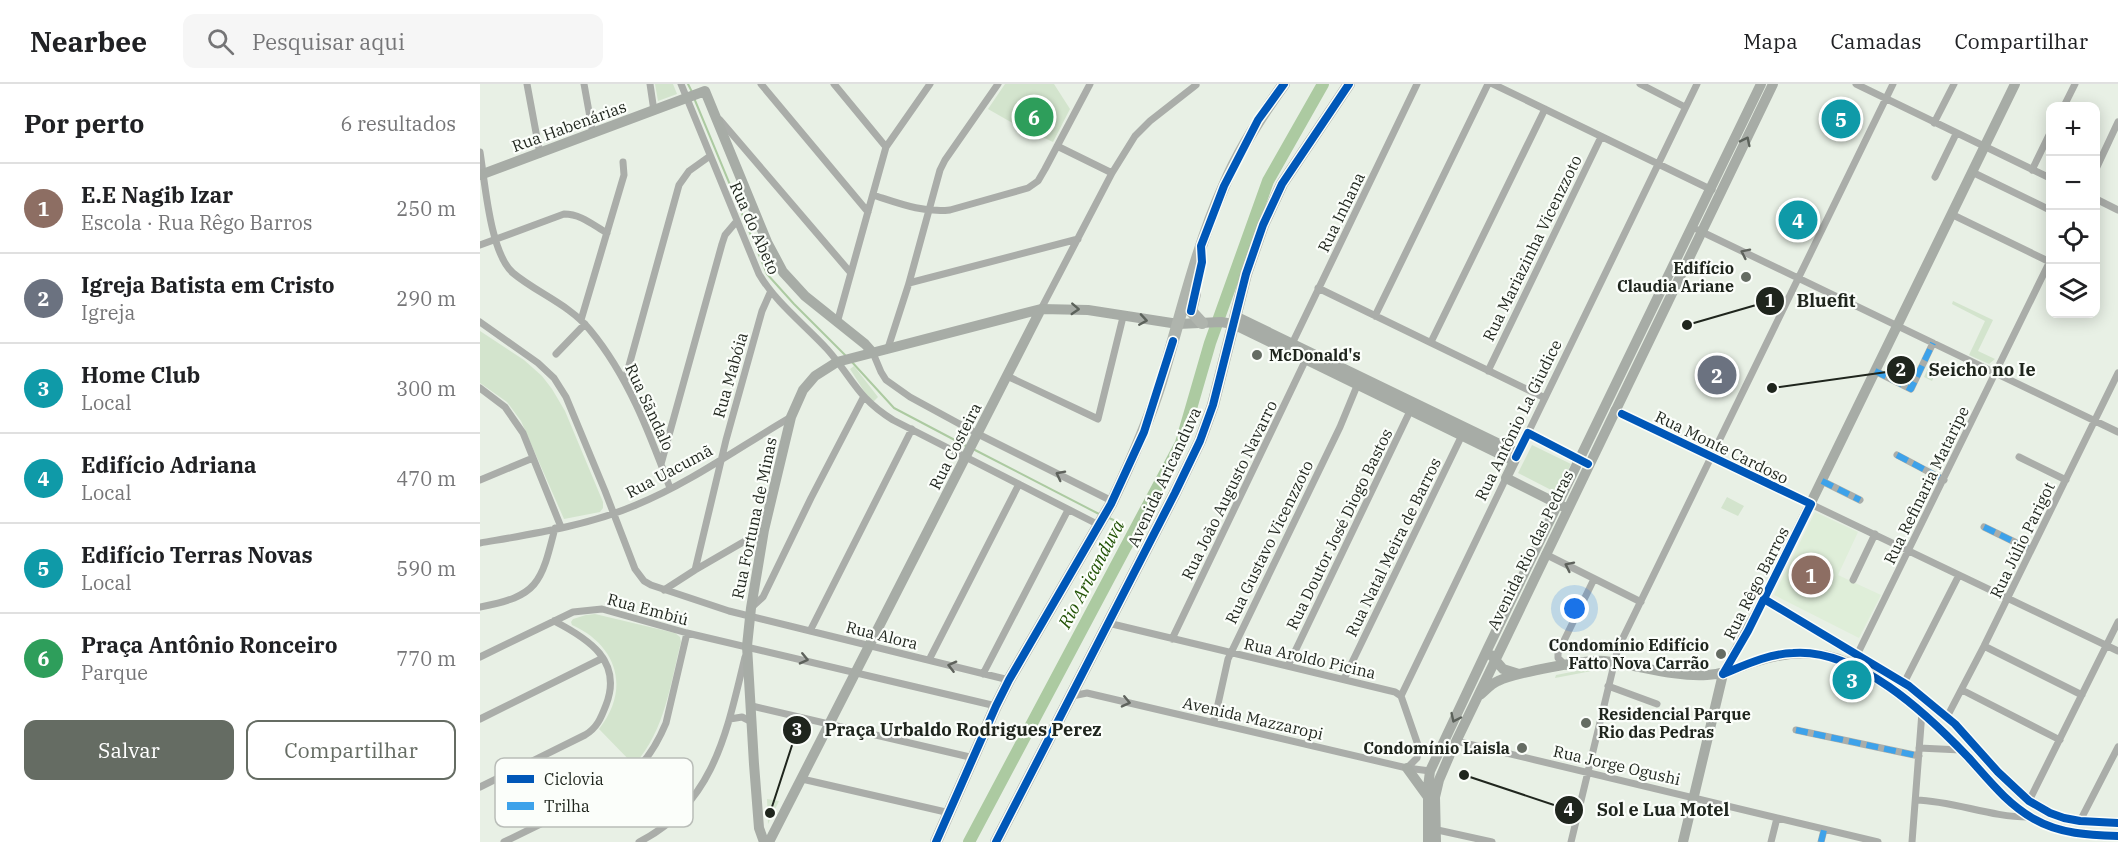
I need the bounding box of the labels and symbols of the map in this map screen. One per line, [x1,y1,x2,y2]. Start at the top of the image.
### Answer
pin: 6 [1014,94,1054,140]
street label: Rua Habenárias [509,96,629,156]
pin: 5 [1822,96,1860,141]
one-way arrow [1738,136,1750,147]
street label: Rua Mariazinha Vicenzzoto [1478,152,1586,344]
street label: Rua Inhana [1313,169,1369,255]
street label: Rua do Abeto [726,179,784,277]
pin: 4 [1778,198,1818,242]
one-way arrow [1741,248,1752,260]
place label: Edifício Claudia Ariane [1617,258,1734,296]
marker: Edifício Claudia Ariane [1739,270,1753,284]
callout: Bluefit [1755,283,1868,319]
text: 1 [1765,289,1776,312]
text: Bluefit [1797,289,1856,312]
one-way arrow [1070,303,1079,316]
one-way arrow [1138,313,1148,325]
street label: Rua Mabóia [708,330,752,420]
street label: Rua Antônio La Giudice [1470,336,1566,504]
place label: McDonald's [1269,345,1361,365]
marker: McDonald's [1250,348,1264,362]
pin: 2 [1698,352,1736,398]
callout: Seicho no Ie [1886,352,2047,388]
text: 2 [1896,358,1906,381]
text: Seicho no Ie [1928,358,2036,381]
street label: Rua Sãndalo [621,360,679,454]
street label: Rua João Augusto Navarro [1177,397,1281,583]
street label: Rua Costeira [925,399,986,493]
street label: Rua Refinaria Mataripe [1879,403,1973,567]
street label: Avenida Aricanduva [1123,404,1205,550]
street label: Rua Monte Cardoso [1652,406,1792,488]
street label: Rua Doutor José Diogo Bastos [1281,425,1397,633]
street label: Rua Fortuna de Minas [727,435,781,601]
street label: Rua Uacumã [622,440,716,502]
street label: Rua Natal Meira de Barros [1341,454,1445,640]
street label: Rua Gustavo Vicenzzoto [1221,457,1317,627]
street label: Avenida Rio das Pedras [1483,467,1577,633]
one-way arrow [1056,471,1066,482]
street label: Rua Júlio Parigot [1985,478,2059,601]
water label: Rio Aricanduva [1052,516,1129,633]
street label: Rua Rêgo Barros [1719,523,1793,643]
pin: 1 [1792,552,1830,598]
one-way arrow [1565,562,1576,574]
street label: Rua Embiú [605,589,691,629]
your location [1560,594,1589,623]
street label: Rua Alora [844,616,920,654]
street label: Rua Aroldo Picina [1242,633,1378,683]
place label: Condomínio Edifício Fatto Nova Carrão [1548,635,1709,673]
marker: Condomínio Edifício Fatto Nova Carrão [1714,647,1728,661]
one-way arrow [799,652,809,665]
pin: 3 [1832,658,1872,702]
one-way arrow [947,660,957,673]
street label: Avenida Mazzaropi [1181,692,1325,744]
one-way arrow [1121,694,1131,707]
place label: Residencial Parque Rio das Pedras [1598,704,1751,742]
one-way arrow [1451,711,1463,722]
callout: Praça Urbaldo Rodrigues Perez [782,712,1113,748]
marker: Residencial Parque Rio das Pedras [1579,716,1593,730]
text: 3 [792,718,802,741]
text: Praça Urbaldo Rodrigues Perez [824,718,1102,741]
place label: Condomínio Laisla [1363,738,1510,758]
marker: Condomínio Laisla [1515,741,1529,755]
street label: Rua Jorge Ogushi [1551,741,1683,789]
legend [495,758,693,827]
text: Ciclovia [544,769,604,789]
callout: Sol e Lua Motel [1554,792,1741,828]
text: Trilha [544,796,590,816]
text: 4 [1564,798,1575,821]
text: Sol e Lua Motel [1597,798,1730,821]

